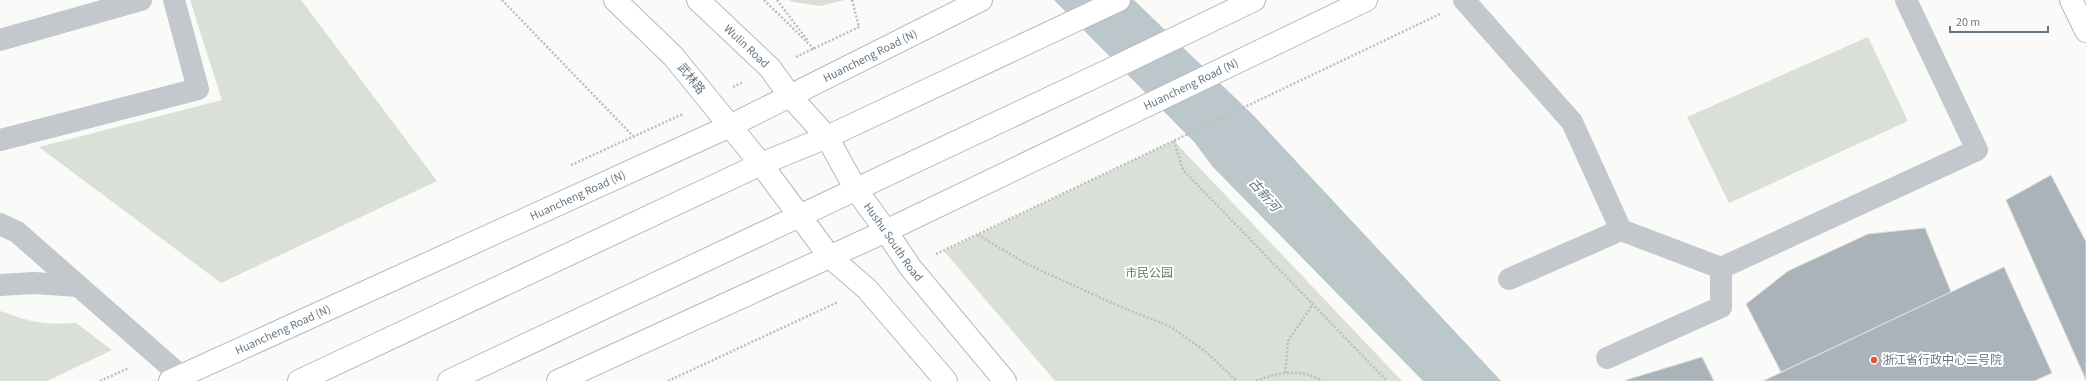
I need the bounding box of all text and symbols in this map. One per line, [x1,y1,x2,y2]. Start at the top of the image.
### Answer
scale bar [1950,8,2048,34]
text: 20 m [1956,14,1980,31]
street label: Wulin Road [720,20,773,72]
street label: Huancheng Road (N) [820,25,920,86]
street label: Huancheng Road (N) [1141,54,1241,114]
street label: 武林路 [673,60,709,98]
street label: Huancheng Road (N) [527,166,628,224]
water label: 古新河 [1244,174,1286,218]
street label: Hushu South Road [860,199,927,285]
park label: 市民公园 [1125,265,1173,282]
street label: Huancheng Road (N) [232,300,333,359]
place label: 浙江省行政中心二号院 [1882,352,2002,369]
marker: 浙江省行政中心二号院 [1869,355,1879,365]

